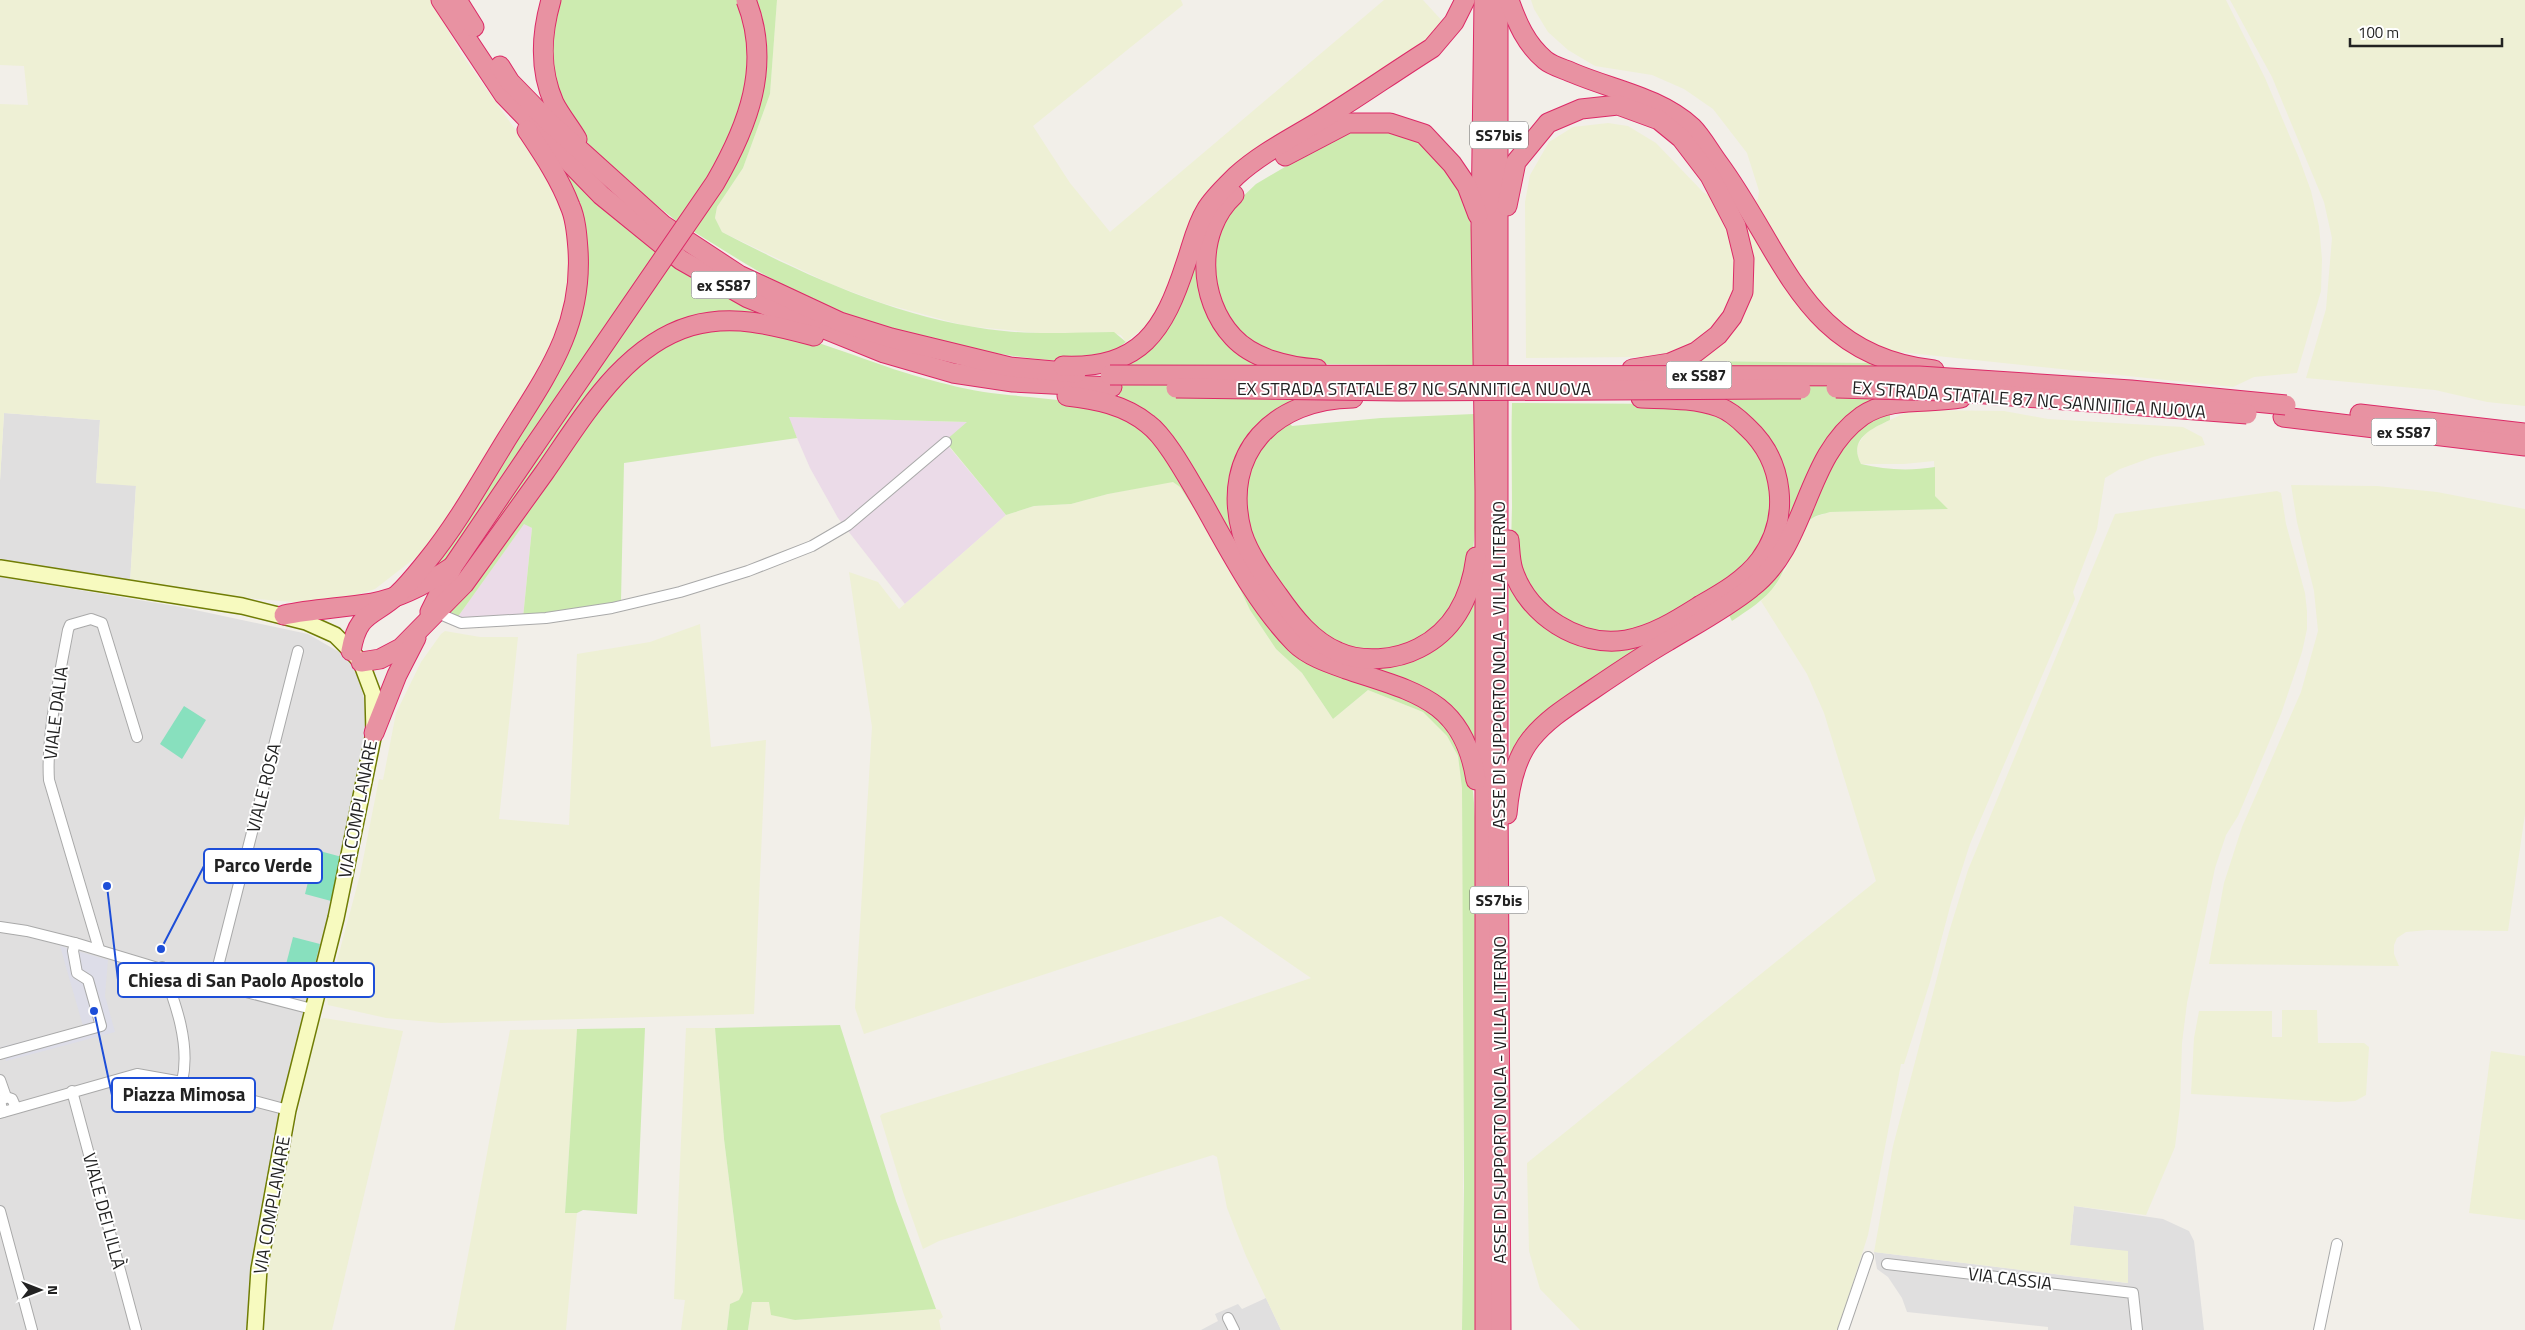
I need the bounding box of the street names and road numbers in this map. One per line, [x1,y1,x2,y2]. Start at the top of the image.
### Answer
road number: SS7bis [1470,122,1528,148]
road number: ex SS87 [692,272,756,298]
road number: ex SS87 [1666,362,1732,388]
street label: EX STRADA STATALE 87 NC SANNITICA NUOVA [1851,374,2207,425]
street label: EX STRADA STATALE 87 NC SANNITICA NUOVA [1237,375,1592,402]
road number: ex SS87 [2372,418,2436,446]
street label: ASSE DI SUPPORTO NOLA - VILLA LITERNO [1485,501,1512,829]
street label: VIALE DALIA [36,664,75,761]
street label: VIA COMPLANARE [331,738,384,880]
street label: VIALE ROSA [239,740,288,836]
road number: SS7bis [1470,886,1528,914]
street label: ASSE DI SUPPORTO NOLA - VILLA LITERNO [1486,936,1513,1264]
street label: VIA COMPLANARE [246,1134,297,1276]
street label: VIALE DEI LILLÀ [76,1150,133,1272]
street label: VIA CASSIA [1966,1260,2054,1297]

